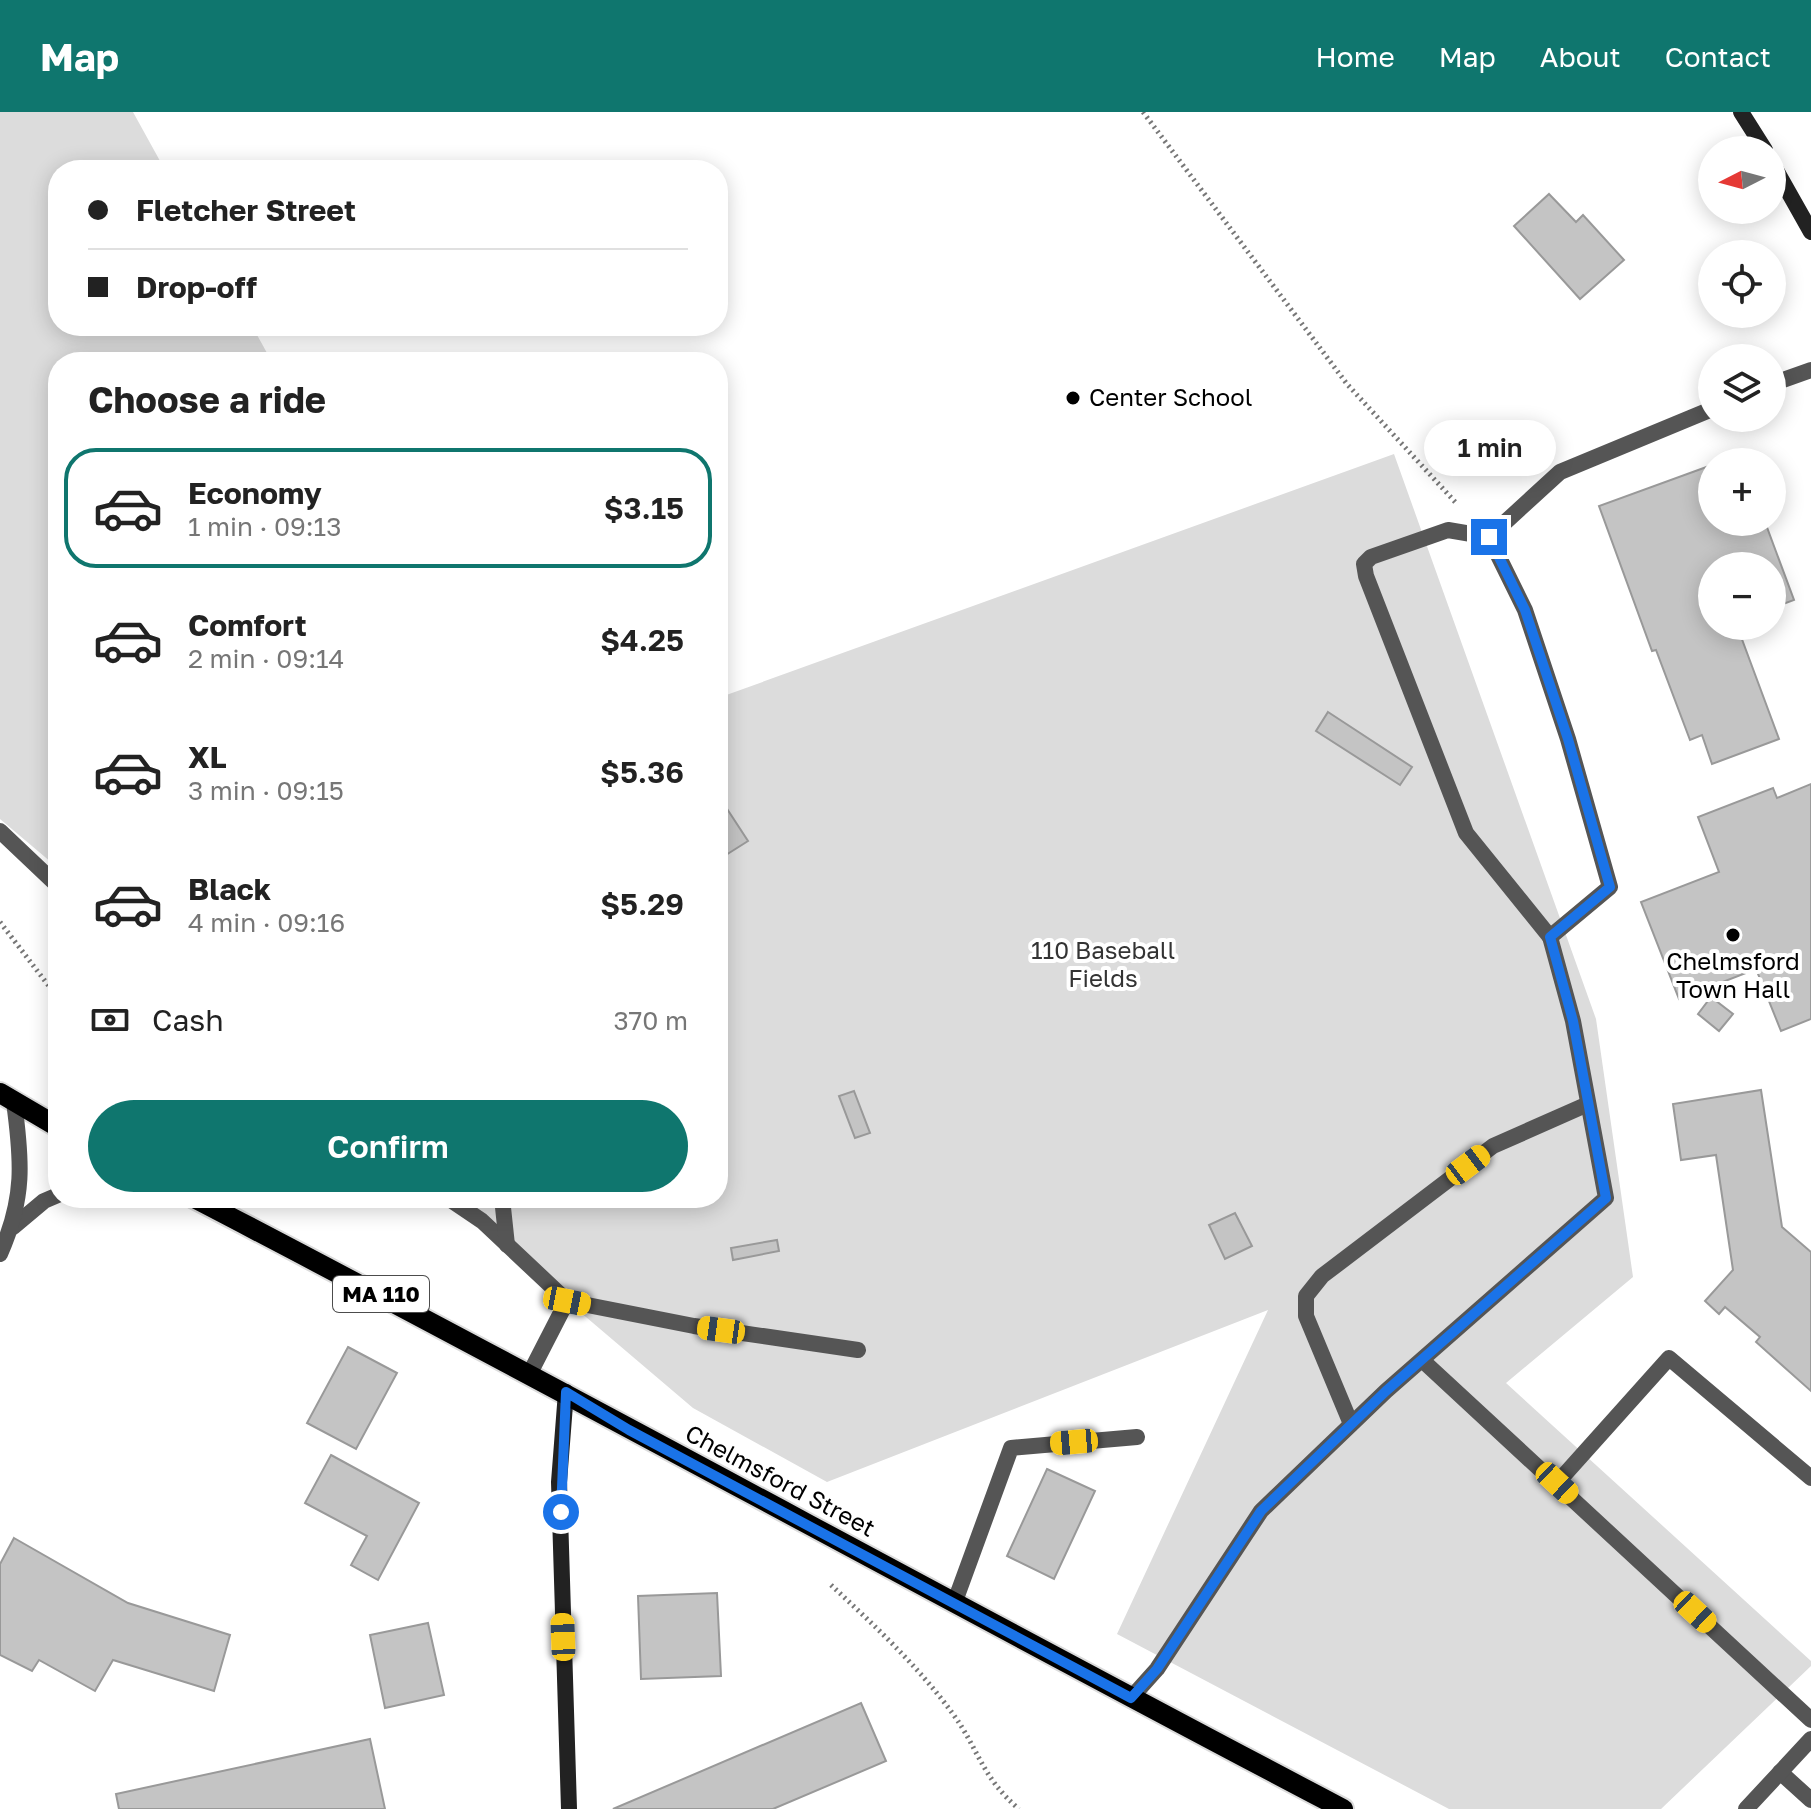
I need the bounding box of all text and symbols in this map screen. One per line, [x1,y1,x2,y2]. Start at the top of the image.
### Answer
text: Map [40,34,119,79]
text: Home [1316,40,1395,73]
text: Map [1439,40,1496,73]
text: About [1540,40,1621,73]
text: Contact [1665,40,1771,73]
north arrow [1698,136,1786,224]
map controls [1698,136,1786,640]
text: Fletcher Street [136,192,356,228]
button: locate [1698,240,1786,328]
text: Drop-off [136,269,257,305]
button: layers [1698,344,1786,432]
text: Choose a ride [88,378,326,421]
place label: Center School [1089,382,1252,411]
marker: Center School [1064,389,1082,407]
callout: 1 min [1423,421,1555,477]
text: 1 min [1457,432,1523,463]
button: + [1698,448,1786,536]
icon: car [92,472,164,544]
text: Economy [188,475,322,511]
text: $3.15 [604,490,684,526]
text: 1 min · 09:13 [188,511,341,542]
route end [1471,519,1507,555]
button: − [1698,552,1786,640]
icon: car [92,604,164,676]
text: Comfort [188,607,307,643]
text: $4.25 [600,622,684,658]
text: 2 min · 09:14 [188,643,344,674]
icon: car [92,736,164,808]
text: XL [188,739,227,775]
text: $5.36 [600,754,684,790]
text: 3 min · 09:15 [188,775,344,806]
icon: car [92,868,164,940]
text: Black [188,871,271,907]
text: $5.29 [600,886,684,922]
text: 4 min · 09:16 [188,907,345,938]
marker: Chelmsford Town Hall [1724,926,1742,944]
park label: 110 Baseball Fields [1031,935,1175,992]
place label: Chelmsford Town Hall [1666,946,1800,1003]
icon: cash [88,998,132,1042]
text: Cash [152,1002,224,1038]
text: 370 m [613,1005,688,1036]
button: Confirm [88,1100,688,1192]
car [1442,1141,1494,1189]
road number: MA 110 [333,1276,429,1312]
car [541,1285,593,1317]
car [696,1315,746,1345]
street label: Chelmsford Street [681,1417,880,1542]
car [1049,1428,1099,1456]
car [1531,1458,1583,1508]
route start [543,1494,579,1530]
car [1669,1587,1721,1637]
car [550,1613,576,1661]

